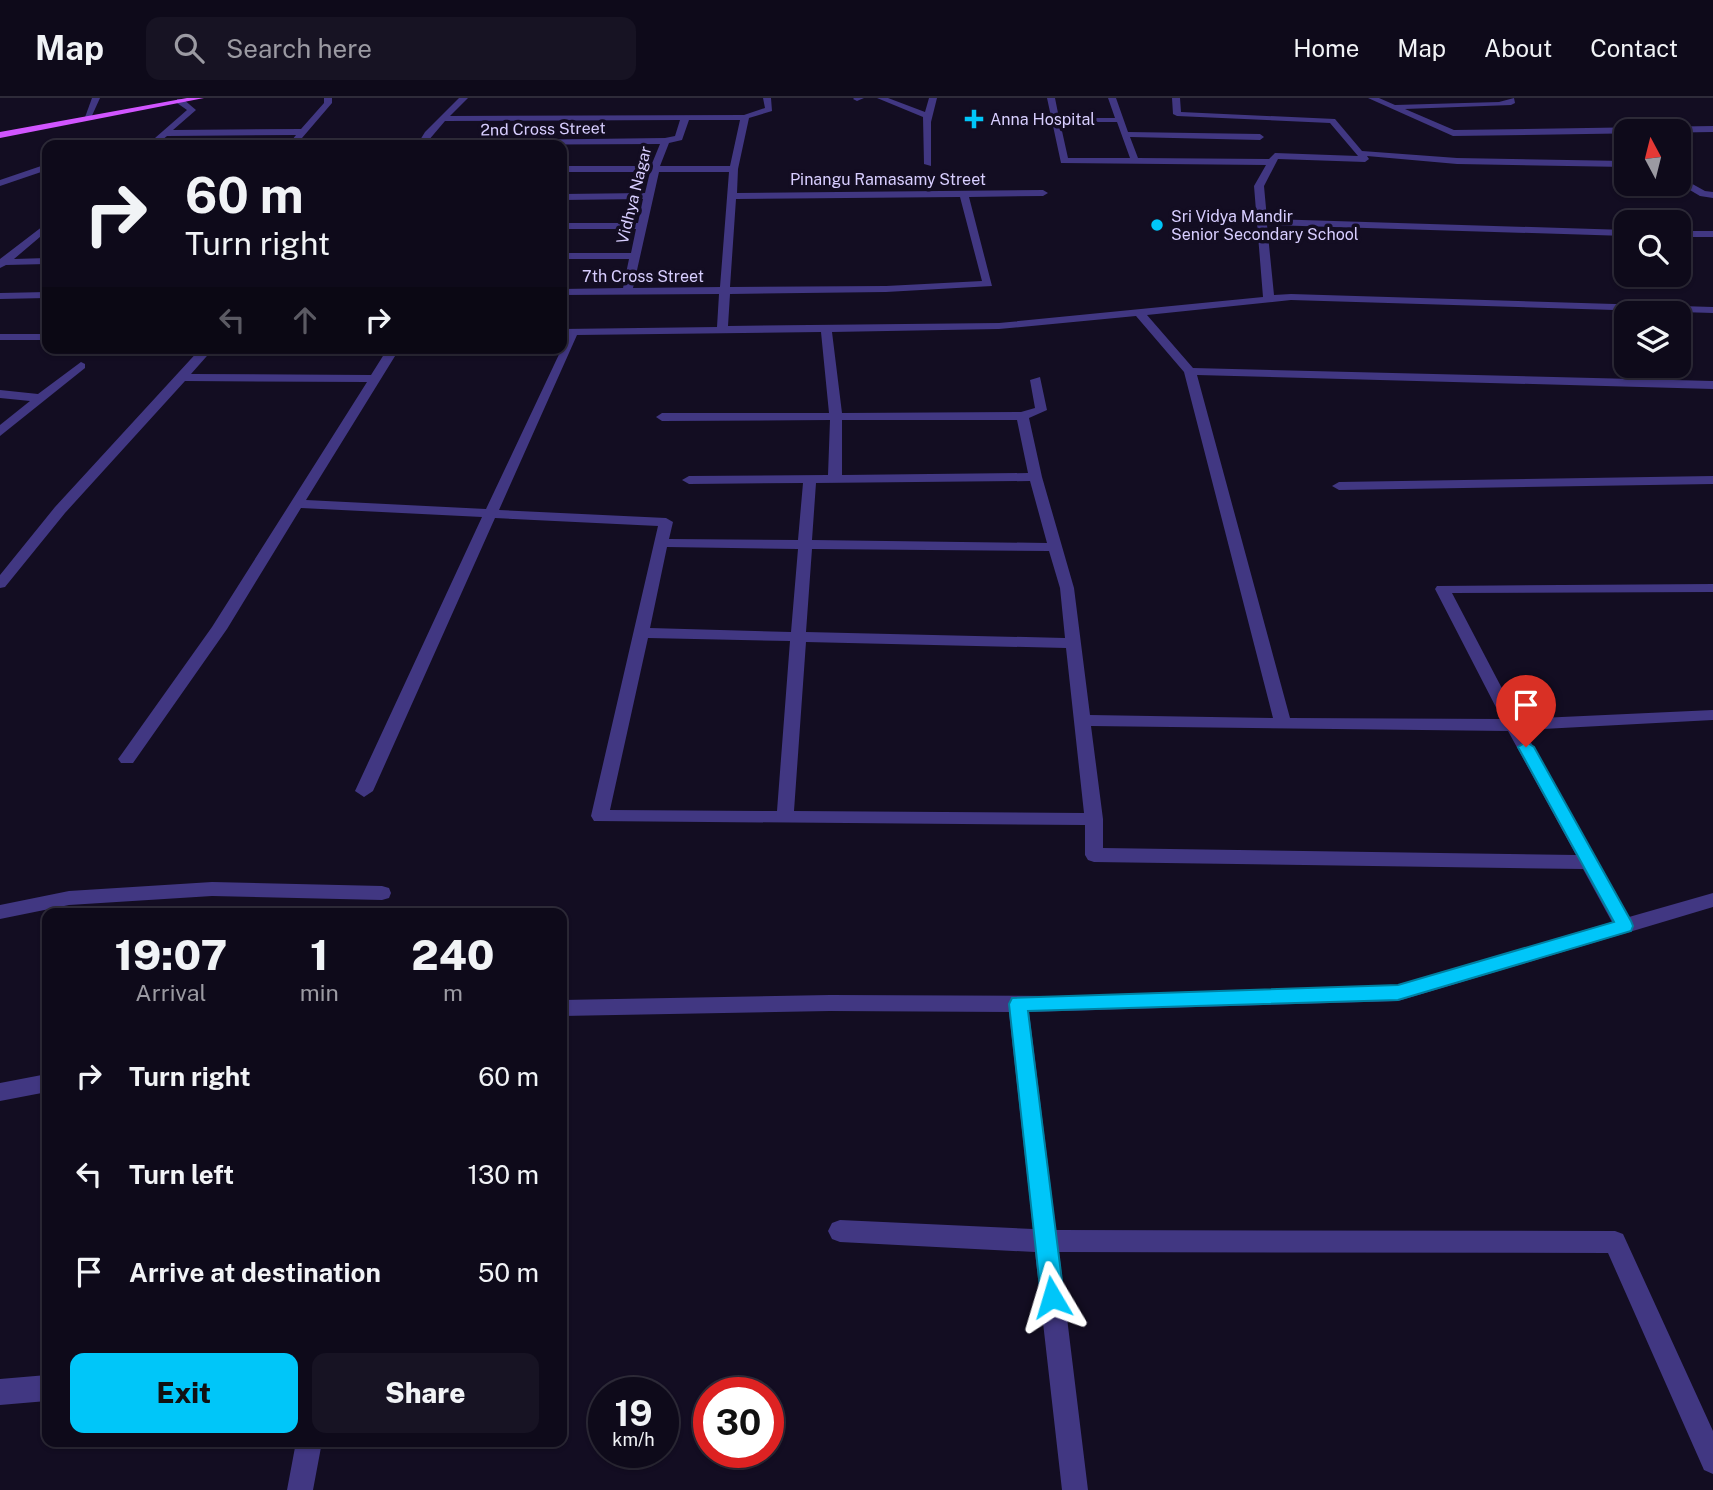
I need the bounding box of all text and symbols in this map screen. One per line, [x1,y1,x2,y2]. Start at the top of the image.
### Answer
search box [146,17,636,80]
text: Map [35,29,104,67]
icon: search [170,29,208,67]
text: Search here [226,33,372,64]
text: Home [1293,34,1359,62]
text: Map [1397,34,1446,62]
text: About [1484,34,1552,62]
text: Contact [1590,34,1678,62]
marker: Anna Hospital [964,109,984,129]
place label: Anna Hospital [990,110,1095,129]
street label: 2nd Cross Street [480,118,606,140]
north arrow [1614,119,1690,196]
map controls [1614,119,1691,378]
street label: Vidhya Nagar [613,144,655,246]
text: 60 m [185,166,304,224]
icon: right [70,168,161,259]
street label: Pinangu Ramasamy Street [790,170,986,189]
place label: Sri Vidya Mandir Senior Secondary School [1171,207,1359,244]
button: search [1614,210,1691,287]
marker: Sri Vidya Mandir Senior Secondary School [1149,217,1165,233]
text: Turn right [185,225,330,262]
street label: 7th Cross Street [582,267,704,286]
icon: left [213,301,251,339]
icon: ahead [286,301,324,339]
icon: right [359,301,397,339]
button: layers [1614,301,1691,378]
pin [1496,675,1556,747]
icon: arrive [1507,686,1545,724]
text: 19:07 [115,930,227,979]
text: 1 [310,930,328,979]
text: 240 [411,930,494,979]
text: Arrival [135,979,206,1006]
text: min [300,979,339,1006]
text: m [443,979,463,1006]
icon: right [70,1057,108,1095]
text: Turn right [129,1061,251,1092]
text: 60 m [478,1061,539,1092]
icon: left [70,1155,108,1193]
text: Turn left [129,1159,234,1190]
text: 130 m [467,1159,539,1190]
icon: arrive [70,1253,108,1291]
text: Arrive at destination [129,1257,381,1288]
text: 50 m [478,1257,539,1288]
position arrow [1015,1260,1089,1334]
button: Exit [70,1353,298,1433]
button: Share [312,1353,539,1433]
speed limit sign: 30 [693,1377,784,1468]
text: 19 [614,1393,653,1434]
text: km/h [612,1429,655,1450]

